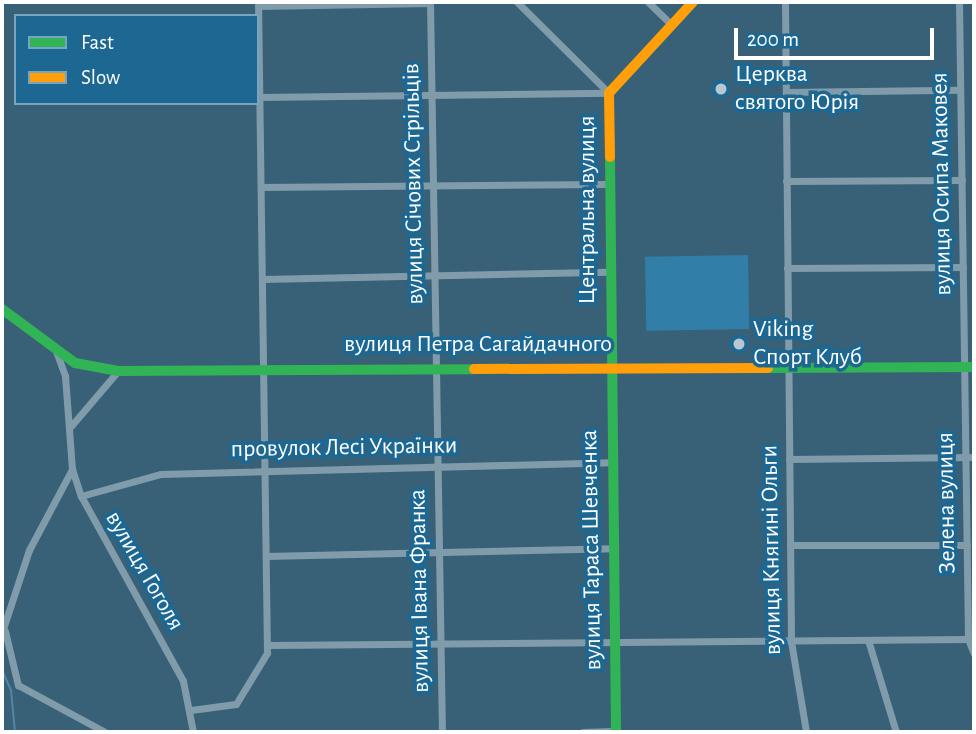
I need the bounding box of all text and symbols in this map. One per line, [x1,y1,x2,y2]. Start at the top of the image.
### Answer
legend [14,14,259,105]
scale bar [738,14,937,58]
text: 200 m [747,29,799,50]
text: Fast [81,32,114,53]
place label: Церква святого Юрія [735,61,859,117]
street label: вулиця Січових Стрільців [397,63,431,305]
text: Slow [81,67,120,88]
street label: вулиця Осипа Маковея [926,72,958,296]
marker: Церква святого Юрія [713,81,729,97]
street label: Центральна вулиця [574,116,602,304]
place label: Viking Спорт Клуб [753,316,862,372]
street label: вулиця Петра Сагайдачного [344,331,612,359]
marker: Viking Спорт Клуб [731,336,747,352]
street label: вулиця Тараса Шевченка [576,429,608,671]
street label: провулок Лесі Українки [230,432,458,464]
street label: Зелена вулиця [931,432,963,574]
street label: вулиця Княгині Ольги [756,445,788,655]
street label: вулиця Івана Франка [404,489,436,693]
street label: вулиця Гоголя [98,506,190,636]

